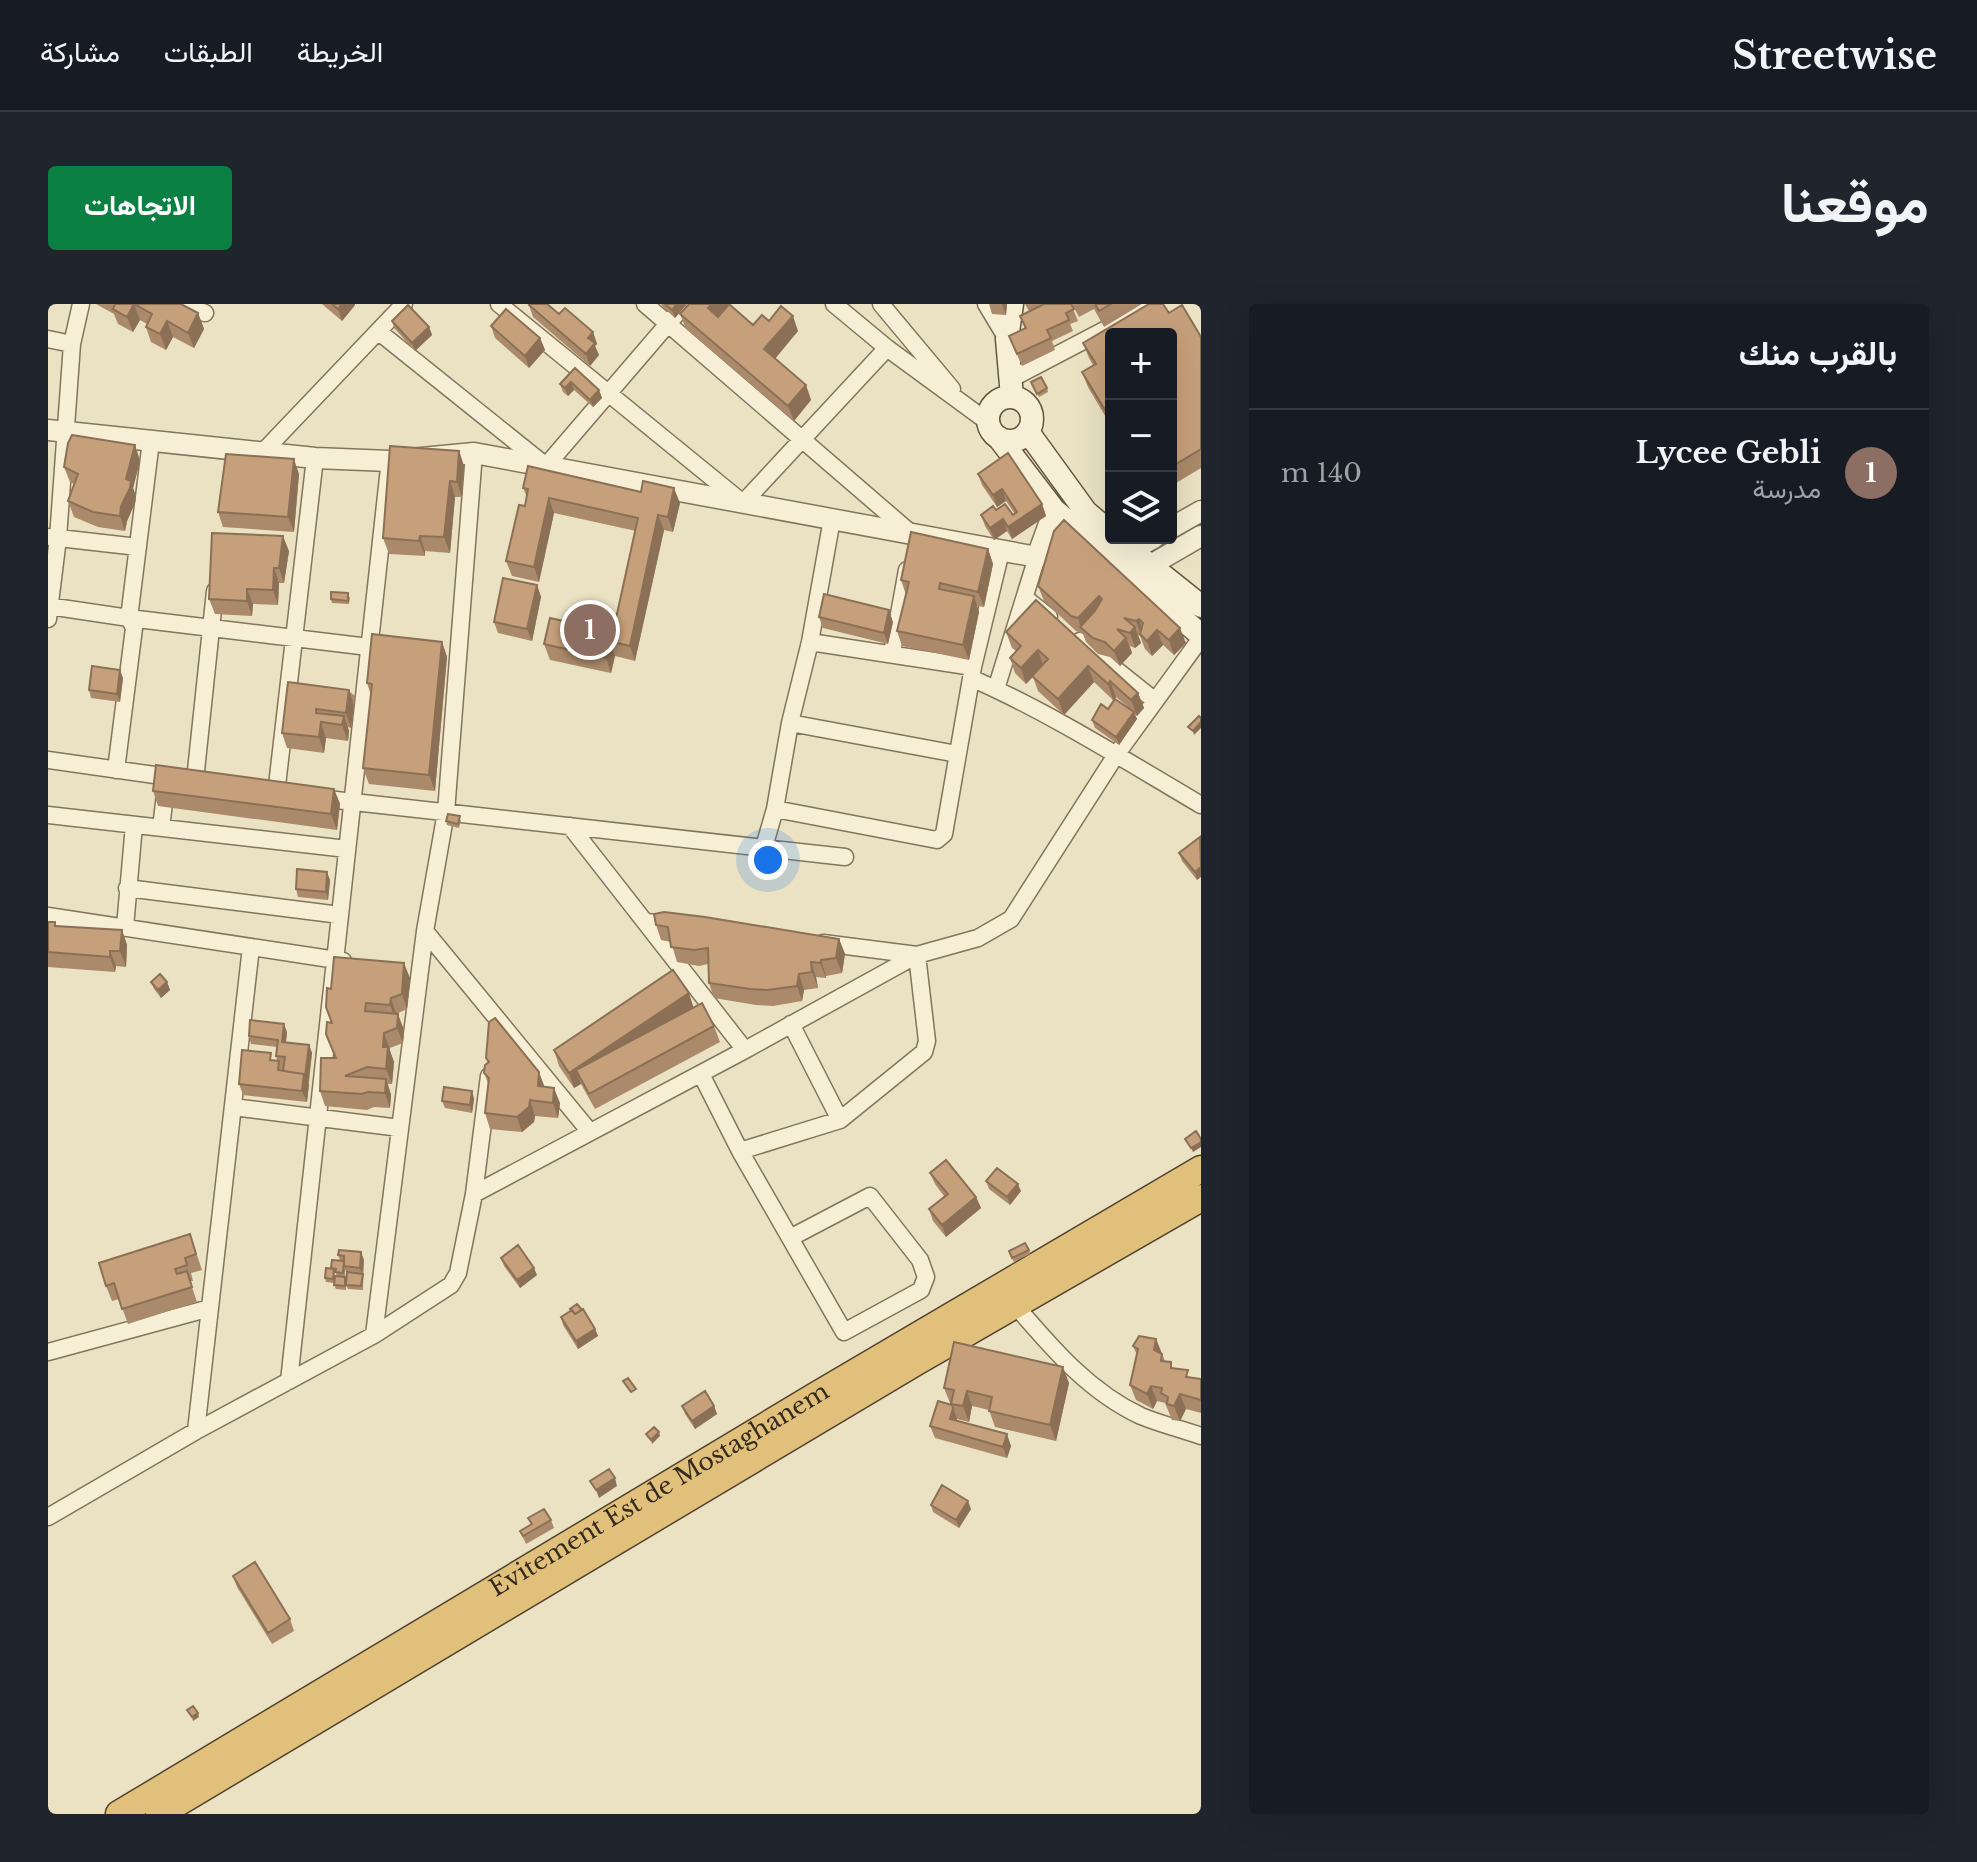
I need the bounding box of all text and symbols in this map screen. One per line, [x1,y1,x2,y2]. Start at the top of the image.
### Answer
text: Streetwise [1732,32,1937,79]
text: مشاركة [40,35,120,70]
text: الطبقات [164,35,253,70]
text: الخريطة [297,35,383,70]
button: الاتجاهات [48,166,232,250]
text: موقعنا [1781,168,1929,237]
map controls [1105,328,1177,544]
button: + [1105,328,1177,400]
text: بالقرب منك [1739,332,1897,374]
button: − [1105,400,1177,472]
text: Lycee Gebli [1635,434,1821,471]
text: 140 m [1281,457,1362,489]
text: 1 [1865,457,1877,489]
button: layers [1105,472,1177,544]
text: مدرسة [1752,473,1821,505]
pin: 1 [564,600,616,660]
your location [748,840,788,880]
street label: Evitement Est de Mostaghanem [484,1376,834,1602]

